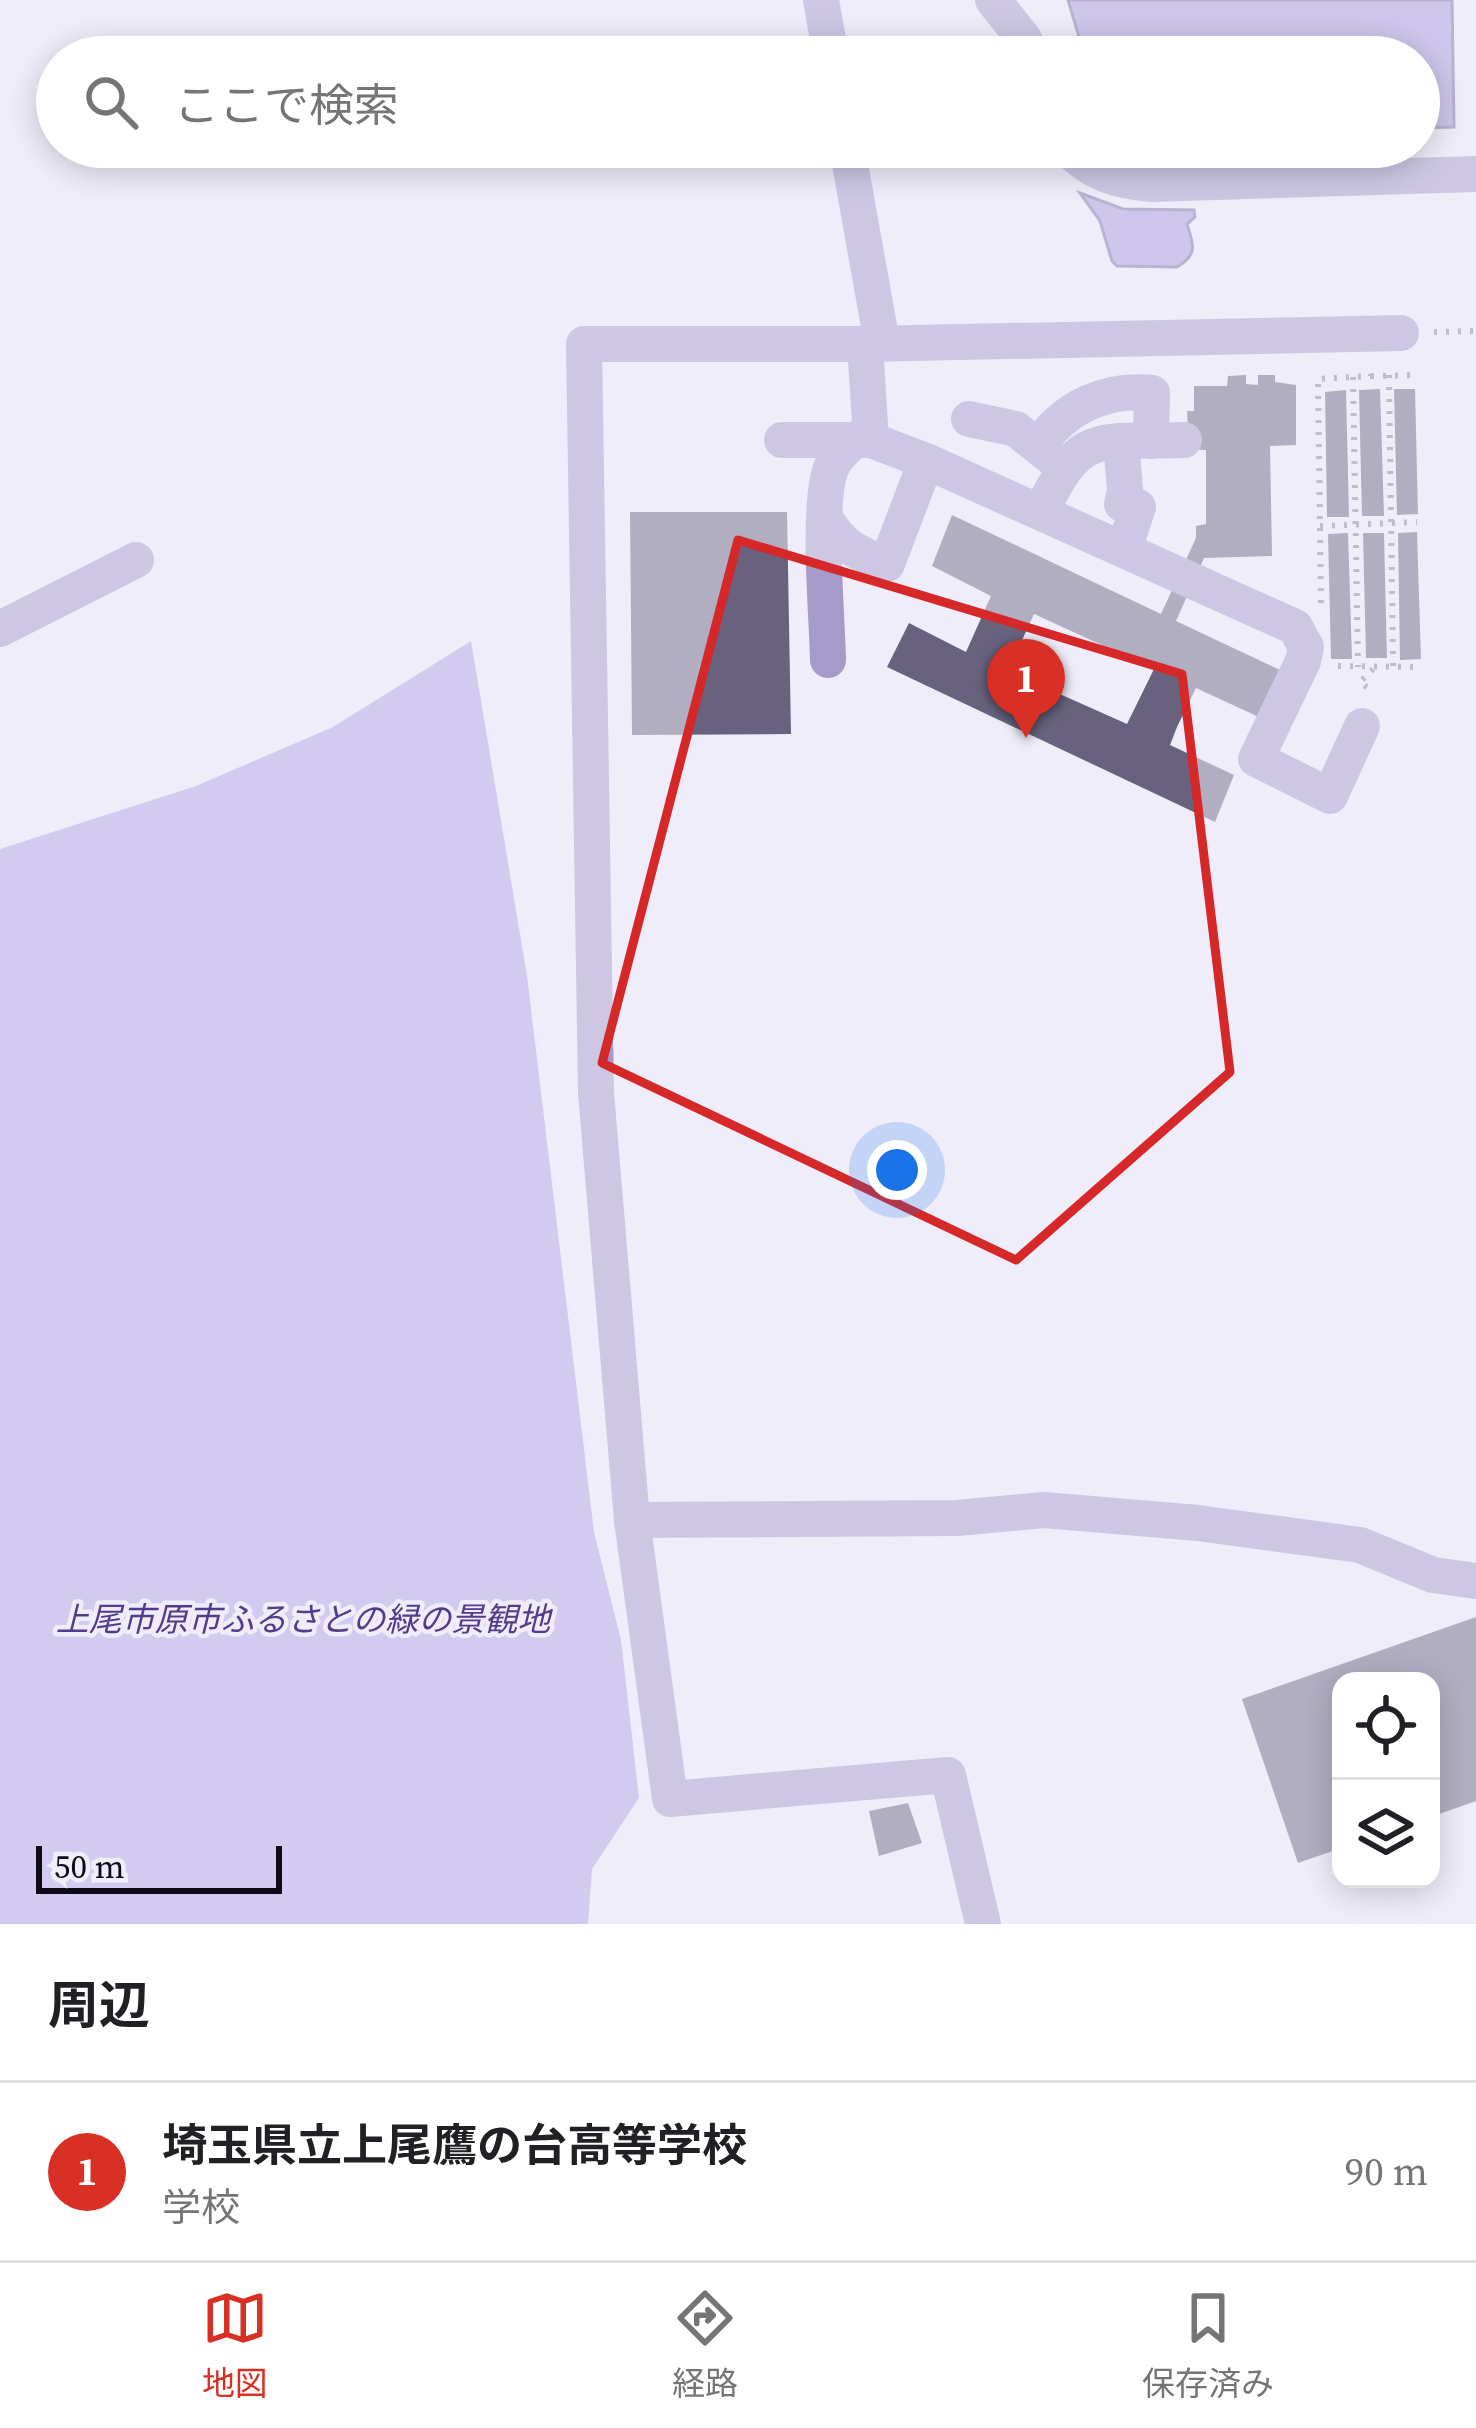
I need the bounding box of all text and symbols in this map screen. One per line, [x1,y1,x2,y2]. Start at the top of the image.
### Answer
search box [36,36,1440,168]
icon: search [78,69,144,135]
text: ここで検索 [174,74,399,136]
pin: 1 [987,639,1065,738]
your location [867,1140,927,1200]
park label: 上尾市原市ふるさとの緑の景観地 [56,1597,553,1642]
map controls [1332,1672,1440,1888]
button: locate [1332,1672,1440,1780]
button: layers [1332,1780,1440,1888]
scale bar [36,1840,282,1893]
text: 50 m [54,1844,124,1889]
text: 周辺 [48,1970,150,2040]
text: 埼玉県立上尾鷹の台高等学校 [162,2114,747,2176]
text: 1 [76,2145,98,2198]
text: 90 m [1345,2145,1428,2198]
text: 学校 [162,2181,240,2234]
tab: 地図 [202,2285,268,2406]
tab: 経路 [672,2285,738,2406]
tab: 保存済み [1142,2285,1274,2406]

